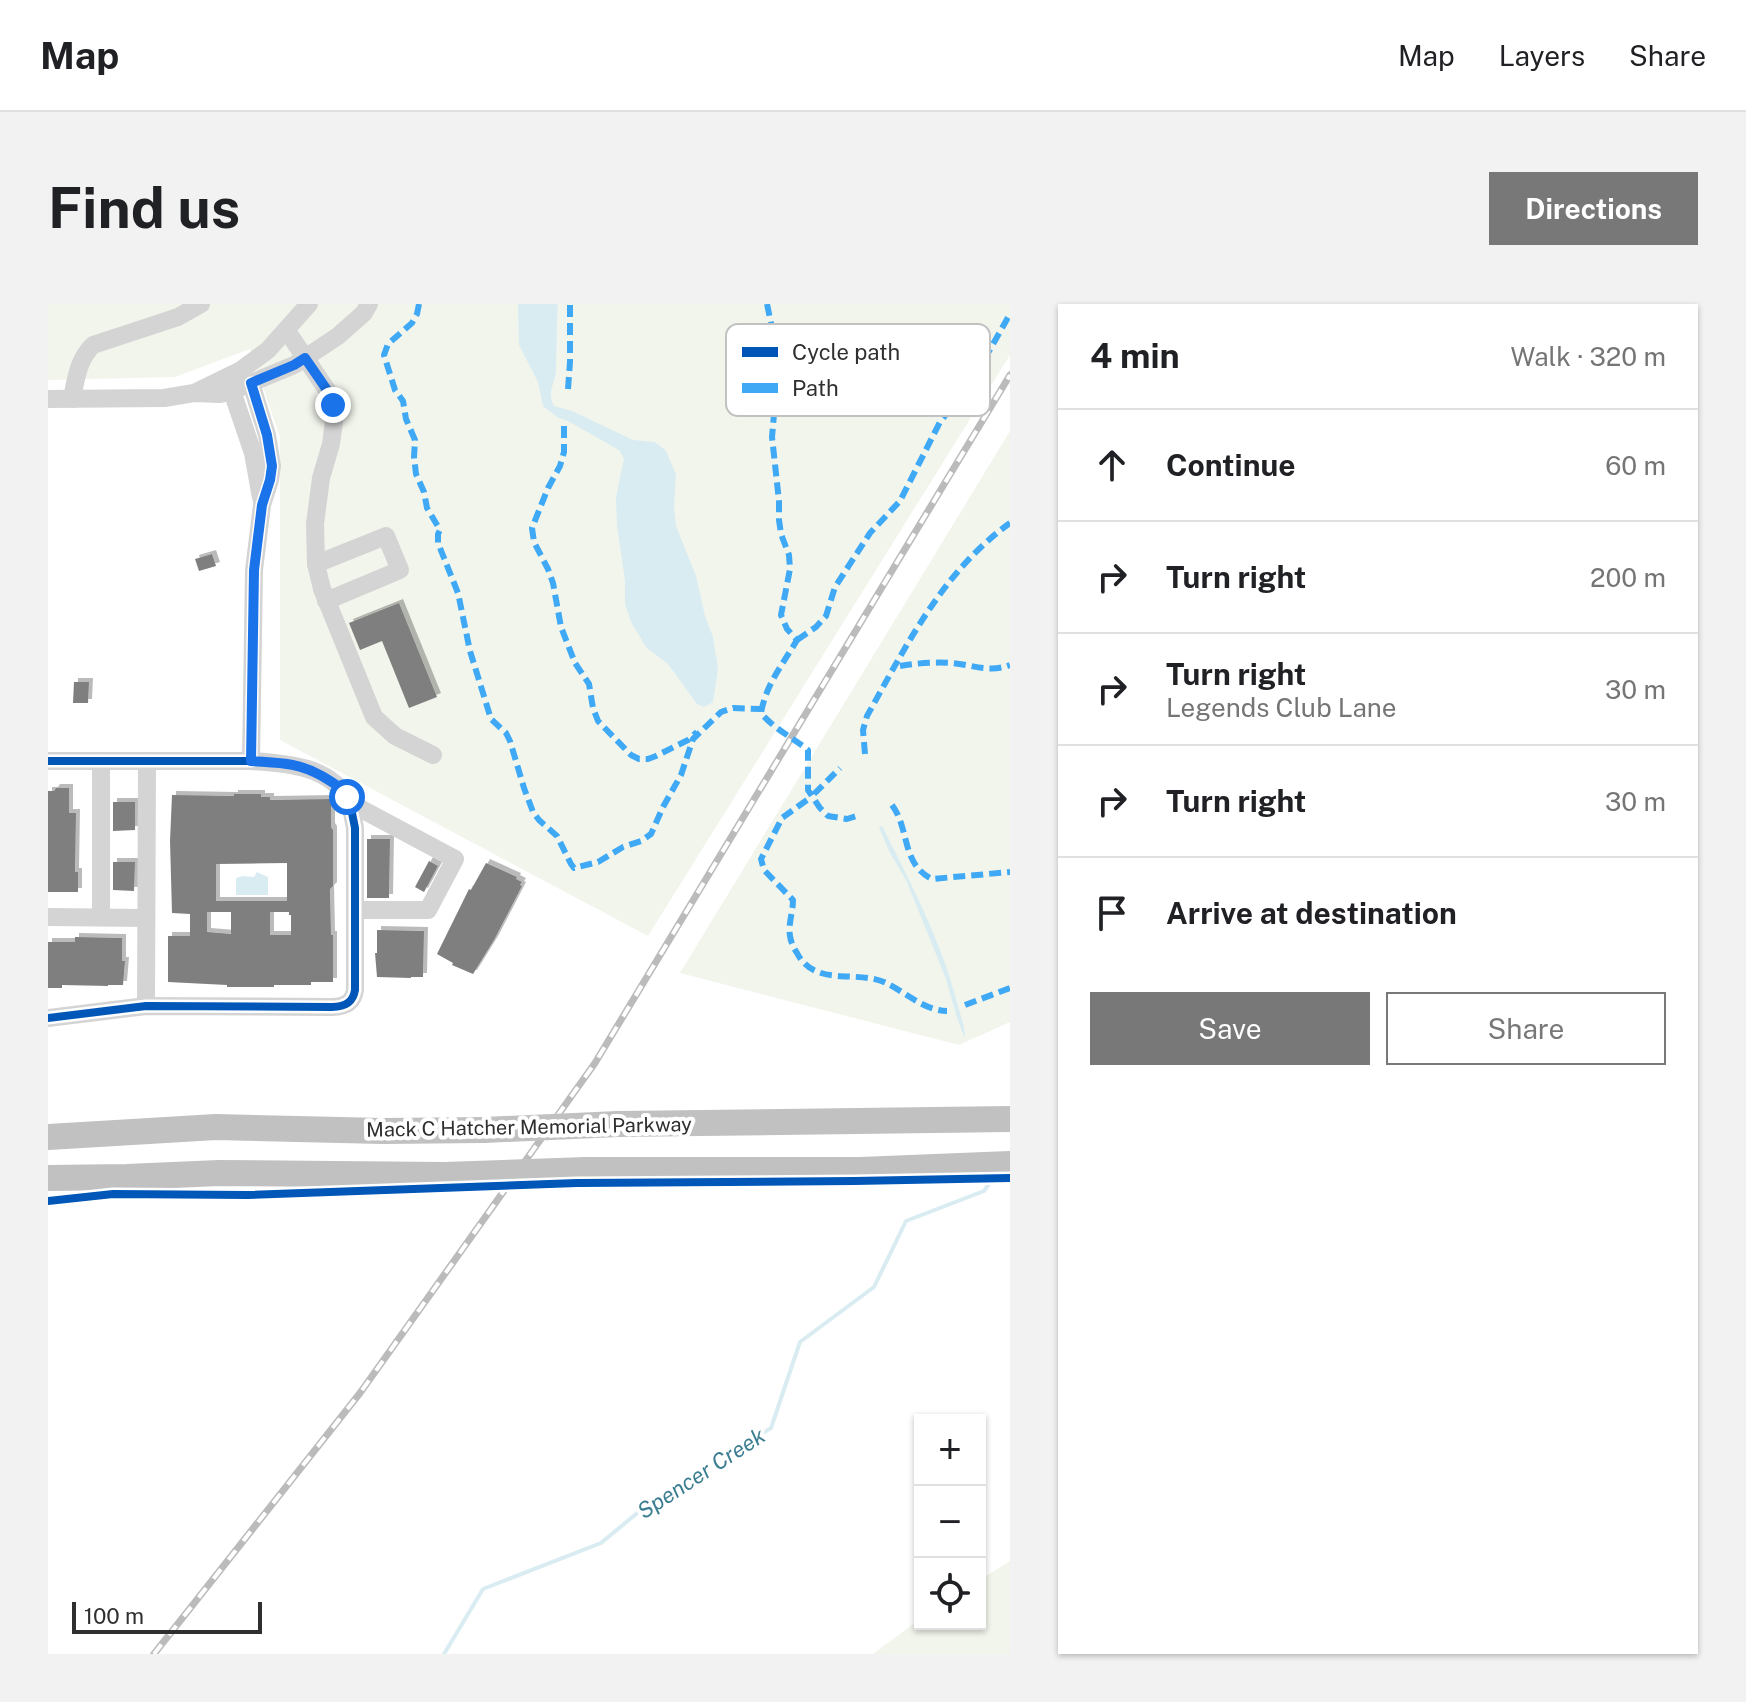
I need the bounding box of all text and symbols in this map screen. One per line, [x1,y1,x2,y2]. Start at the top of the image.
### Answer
text: Map [40,33,119,78]
text: Map [1398,39,1455,72]
text: Layers [1499,39,1585,72]
text: Share [1629,39,1706,72]
button: Directions [1489,172,1698,245]
text: Find us [48,175,240,241]
legend [726,324,990,416]
text: 4 min [1090,336,1180,376]
text: Cycle path [792,339,900,365]
text: Walk · 320 m [1511,341,1666,372]
text: Path [792,375,839,401]
route end [315,387,351,423]
icon: ahead [1090,443,1134,487]
text: Continue [1166,447,1296,483]
text: 60 m [1605,450,1666,481]
icon: right [1090,555,1134,599]
text: Turn right [1166,559,1306,595]
text: 200 m [1590,562,1666,593]
text: Turn right [1166,656,1306,692]
icon: right [1090,667,1134,711]
text: 30 m [1605,674,1666,705]
text: Legends Club Lane [1166,692,1397,723]
route start [329,779,365,815]
icon: right [1090,779,1134,823]
text: Turn right [1166,783,1306,819]
text: 30 m [1605,786,1666,817]
icon: arrive [1090,891,1134,935]
text: Arrive at destination [1166,895,1457,931]
button: Save [1090,992,1370,1065]
button: Share [1386,992,1666,1065]
street label: Mack C Hatcher Memorial Parkway [366,1112,692,1142]
map controls [914,1414,986,1630]
button: + [914,1414,986,1486]
water label: Spencer Creek [632,1422,770,1524]
button: − [914,1486,986,1558]
button: locate [914,1558,986,1630]
scale bar [72,1598,262,1634]
text: 100 m [84,1603,144,1629]

